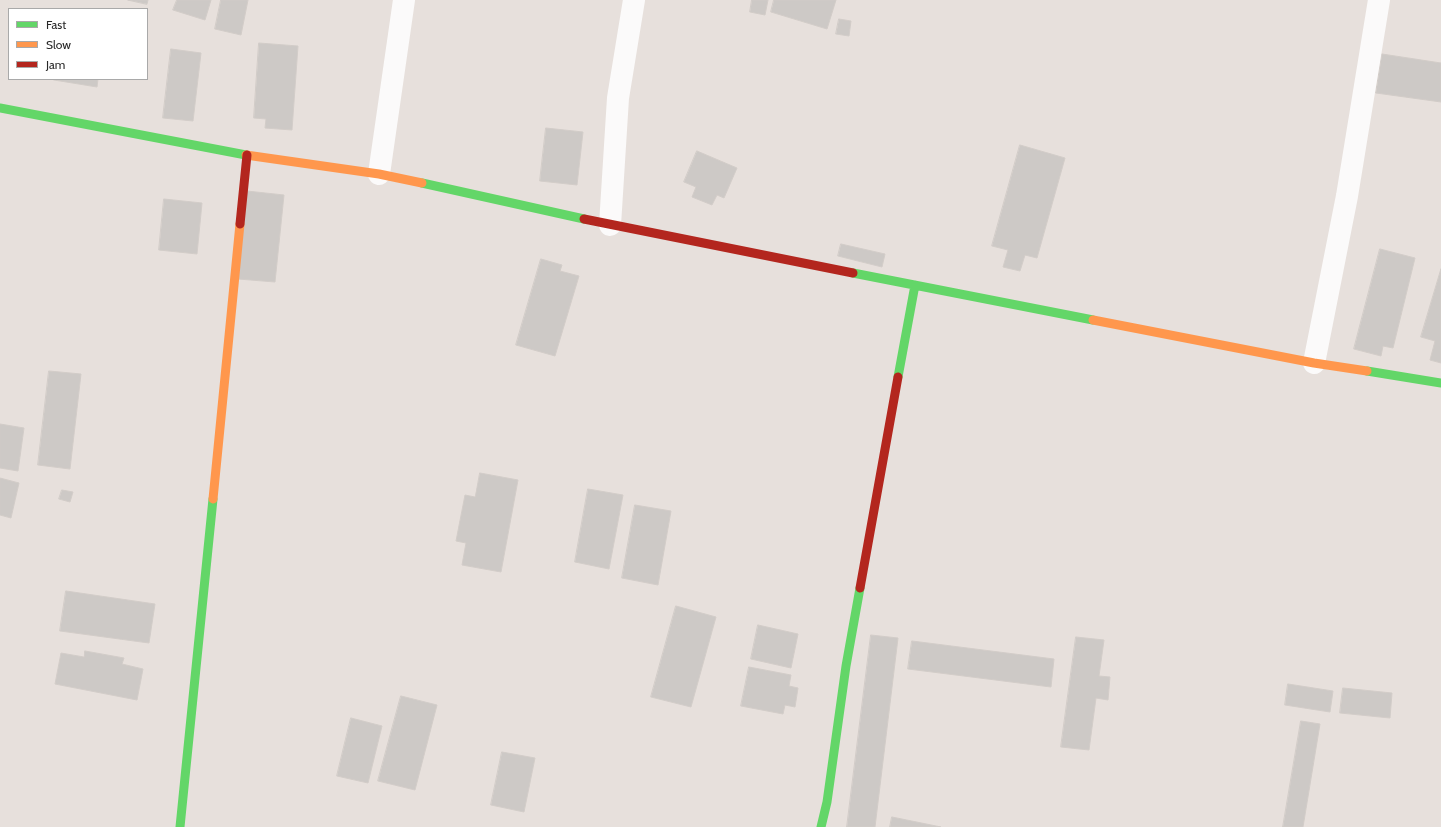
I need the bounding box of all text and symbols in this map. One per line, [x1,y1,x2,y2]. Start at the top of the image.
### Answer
legend [8,8,148,80]
text: Fast [46,17,66,32]
text: Slow [46,37,71,52]
text: Jam [46,57,65,72]

